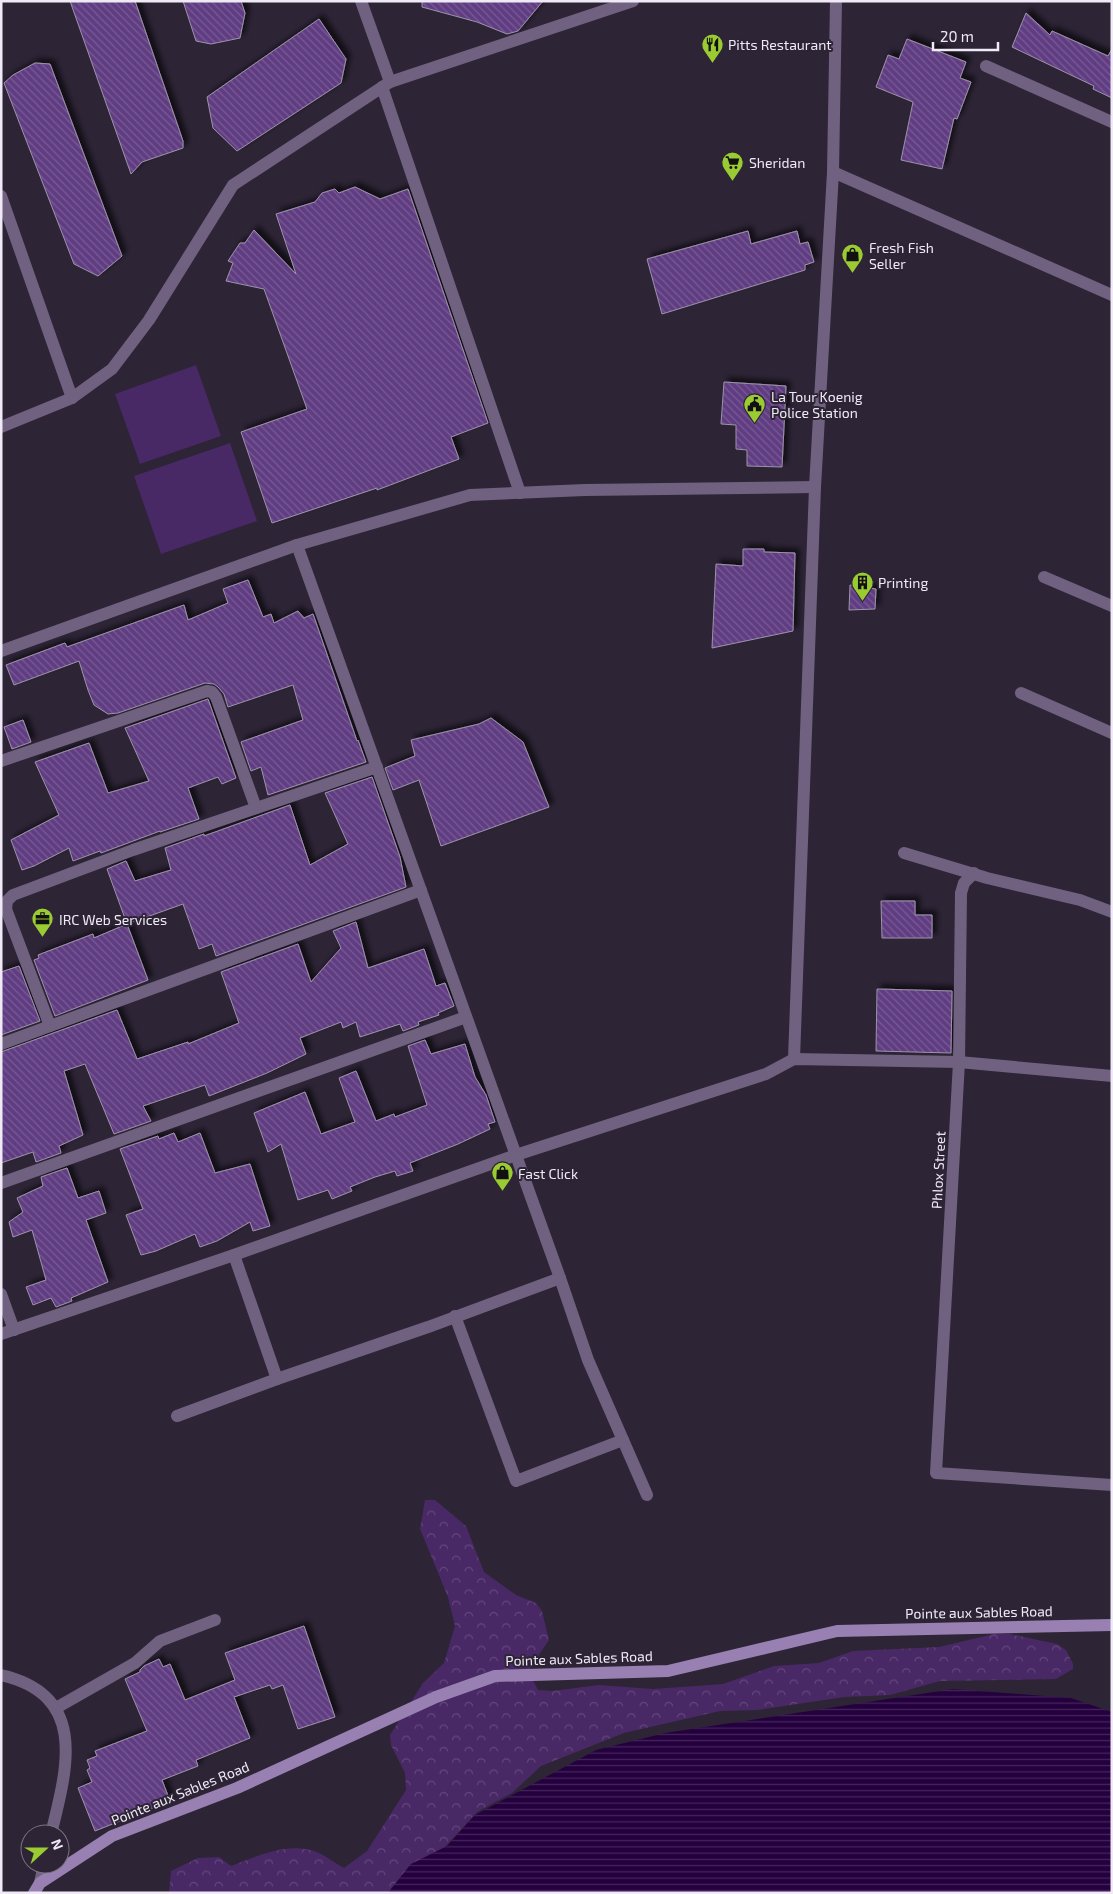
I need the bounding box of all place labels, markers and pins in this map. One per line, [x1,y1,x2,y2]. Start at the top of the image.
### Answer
restaurant icon: Pitts Restaurant [700,32,724,63]
place label: Pitts Restaurant [728,36,832,53]
supermarket icon: Sheridan [721,150,745,181]
place label: Sheridan [749,154,805,171]
place label: Fresh Fish Seller [869,239,934,272]
shop icon: Fresh Fish Seller [841,243,865,274]
place label: La Tour Koenig Police Station [771,388,863,421]
public building icon: La Tour Koenig Police Station [743,392,767,423]
building icon: Printing [850,570,874,601]
place label: Printing [878,574,928,591]
office icon: IRC Web Services [31,907,55,938]
place label: IRC Web Services [59,911,167,928]
shop icon: Fast Click [490,1161,514,1192]
place label: Fast Click [518,1165,578,1182]

